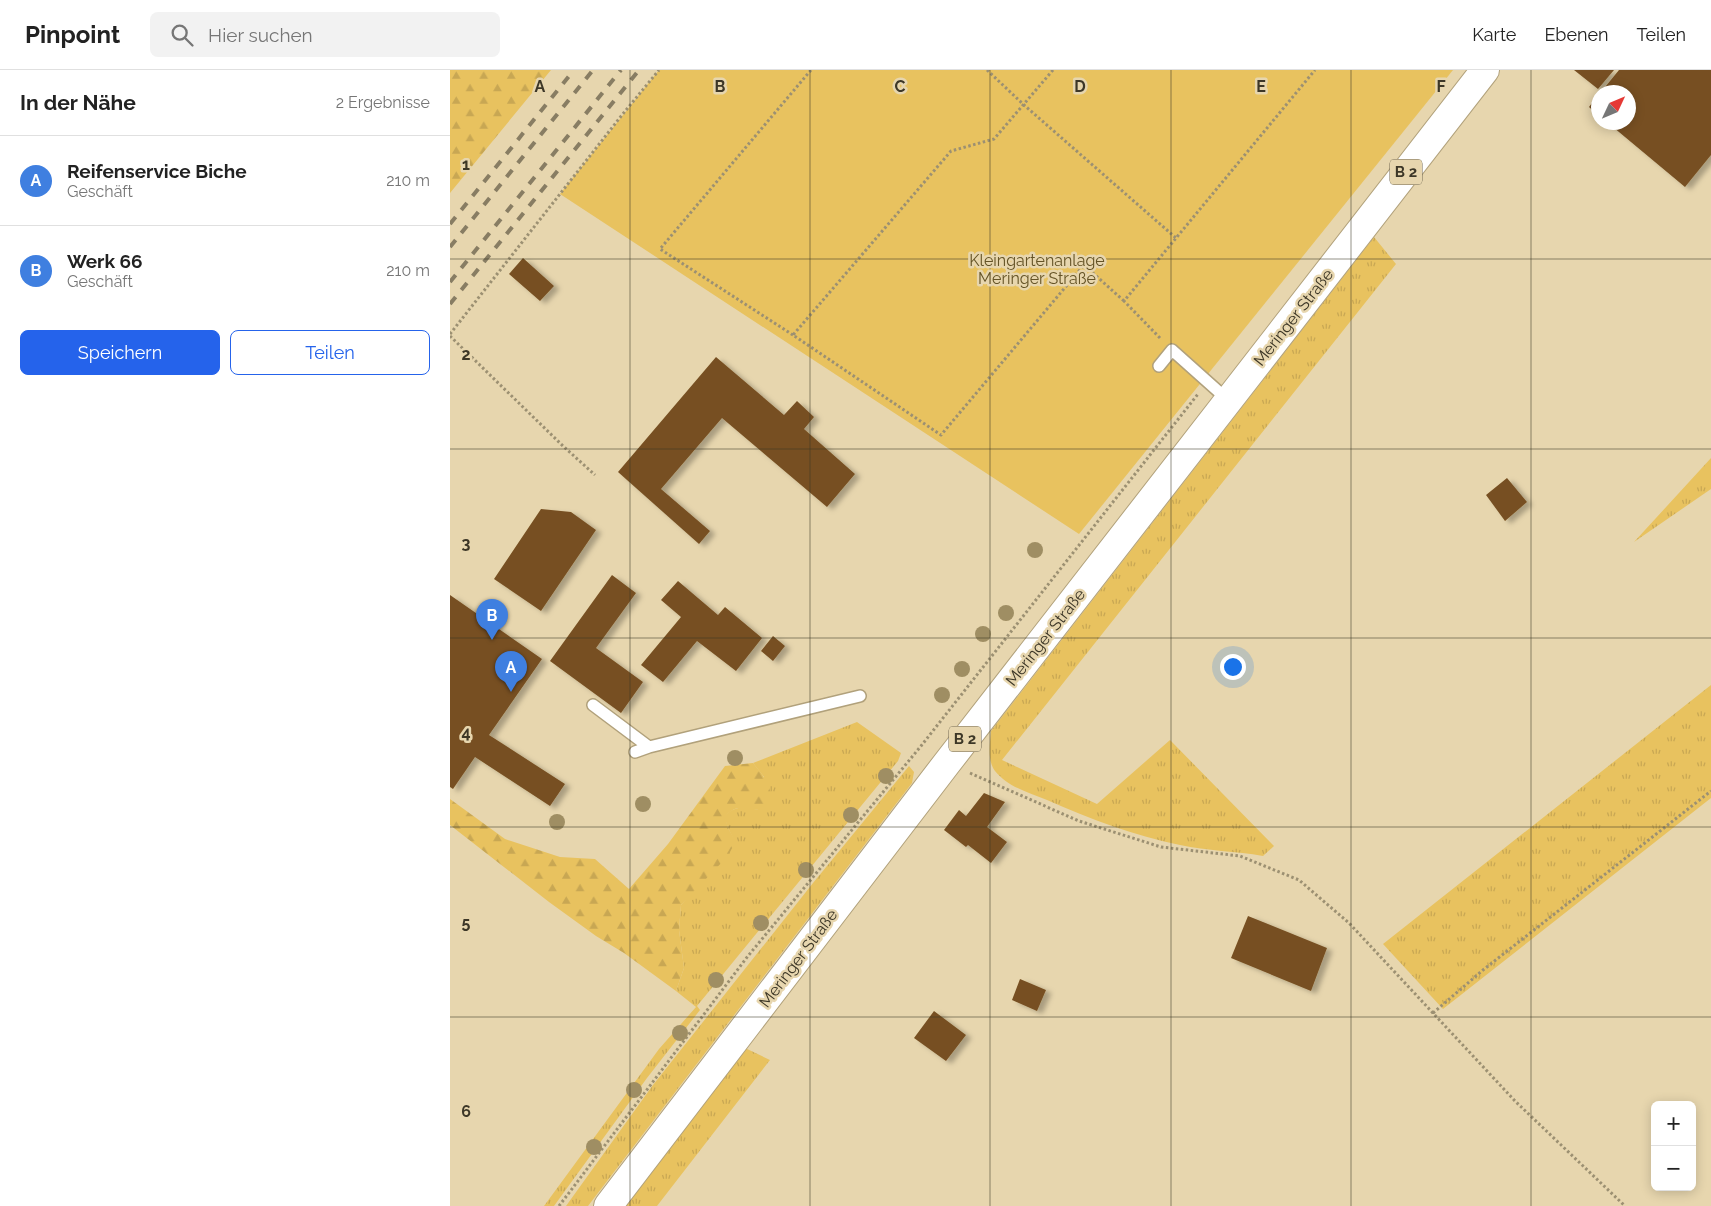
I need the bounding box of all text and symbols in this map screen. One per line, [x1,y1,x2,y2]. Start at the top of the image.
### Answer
search box [150,12,500,57]
text: Pinpoint [25,20,120,49]
icon: search [168,21,196,49]
text: Hier suchen [208,24,313,46]
text: Karte [1472,24,1516,45]
text: Ebenen [1544,24,1609,45]
text: Teilen [1637,24,1686,45]
text: A [535,77,546,96]
text: B [715,77,726,96]
text: C [895,77,906,96]
text: D [1074,77,1086,96]
text: E [1256,77,1266,96]
text: F [1436,77,1446,96]
north arrow [1591,85,1636,130]
text: In der Nähe [20,90,136,115]
text: 2 Ergebnisse [336,93,430,112]
text: 1 [462,155,470,174]
text: Reifenservice Biche [67,160,247,182]
road number: B 2 [1390,160,1422,184]
text: A [31,171,41,190]
text: 210 m [386,171,430,190]
text: Geschäft [67,182,133,201]
text: Werk 66 [67,250,143,272]
park label: Kleingartenanlage Meringer Straße [969,251,1105,288]
text: B [31,261,41,280]
text: 210 m [386,261,430,280]
street label: Meringer Straße [1250,265,1337,370]
text: Geschäft [67,272,133,291]
button: Speichern [20,330,220,375]
button: Teilen [230,330,430,375]
text: 2 [461,345,471,364]
text: 3 [462,534,471,553]
street label: Meringer Straße [1002,585,1089,690]
pin: B [476,599,508,640]
pin: A [495,651,527,692]
your location [1220,654,1246,680]
text: 4 [461,723,471,742]
road number: B 2 [949,726,981,752]
street label: Meringer Straße [755,906,841,1011]
text: 5 [462,913,471,932]
map controls [1651,1101,1696,1191]
button: + [1651,1101,1696,1146]
text: 6 [461,1102,471,1121]
button: − [1651,1146,1696,1191]

